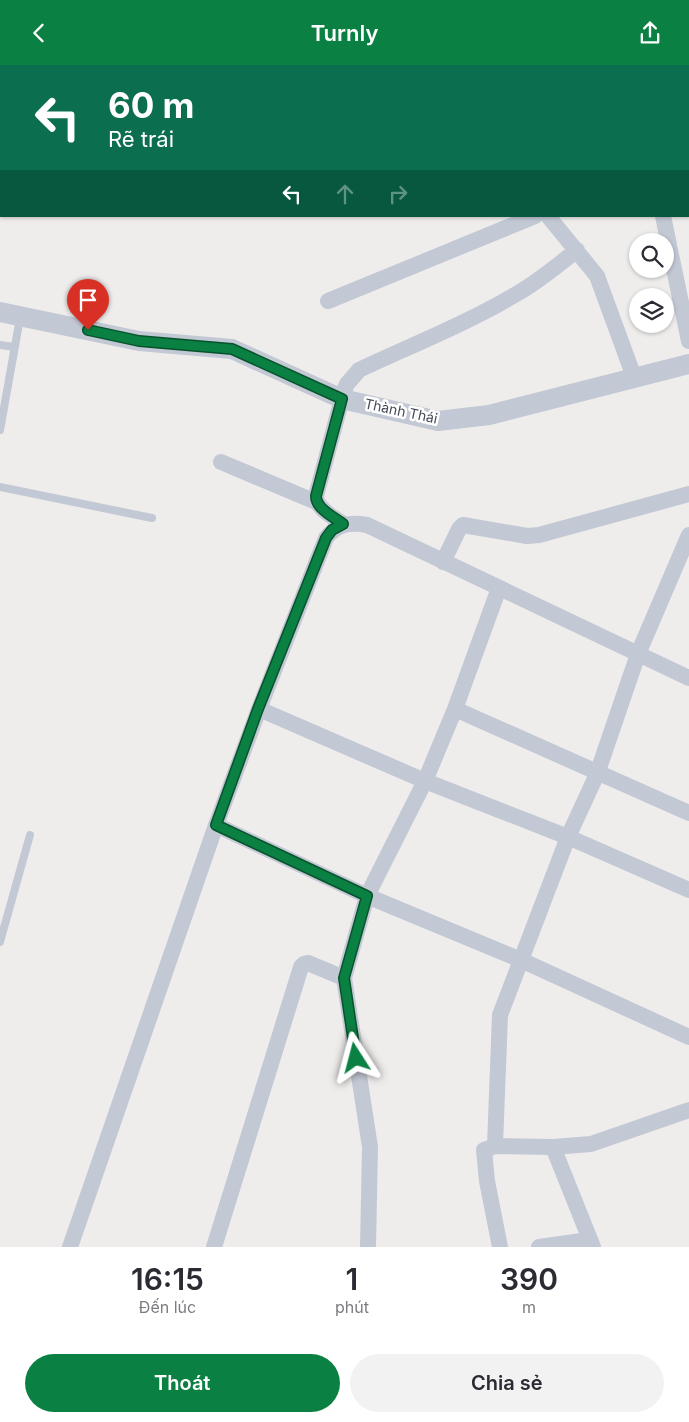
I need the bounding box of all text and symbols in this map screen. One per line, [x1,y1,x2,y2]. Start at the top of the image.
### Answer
icon: back [25,19,53,47]
icon: share [636,19,664,47]
text: Turnly [311,20,378,46]
text: 60 m [108,84,195,126]
icon: left [25,85,90,150]
text: Rẽ trái [108,126,174,152]
icon: left [278,180,306,208]
icon: ahead [331,180,359,208]
icon: right [384,180,412,208]
map controls [629,233,674,333]
button: search [629,233,674,278]
pin [67,279,109,330]
icon: arrive [74,286,102,314]
button: layers [629,288,674,333]
street label: Thành Thái [363,394,439,427]
position arrow [329,1031,381,1083]
text: 16:15 [131,1261,204,1297]
text: 1 [346,1261,358,1297]
text: 390 [500,1261,558,1297]
text: Đến lúc [139,1297,196,1317]
text: phút [335,1297,369,1317]
text: m [522,1297,536,1317]
button: Thoát [25,1354,340,1412]
button: Chia sẻ [350,1354,664,1412]

